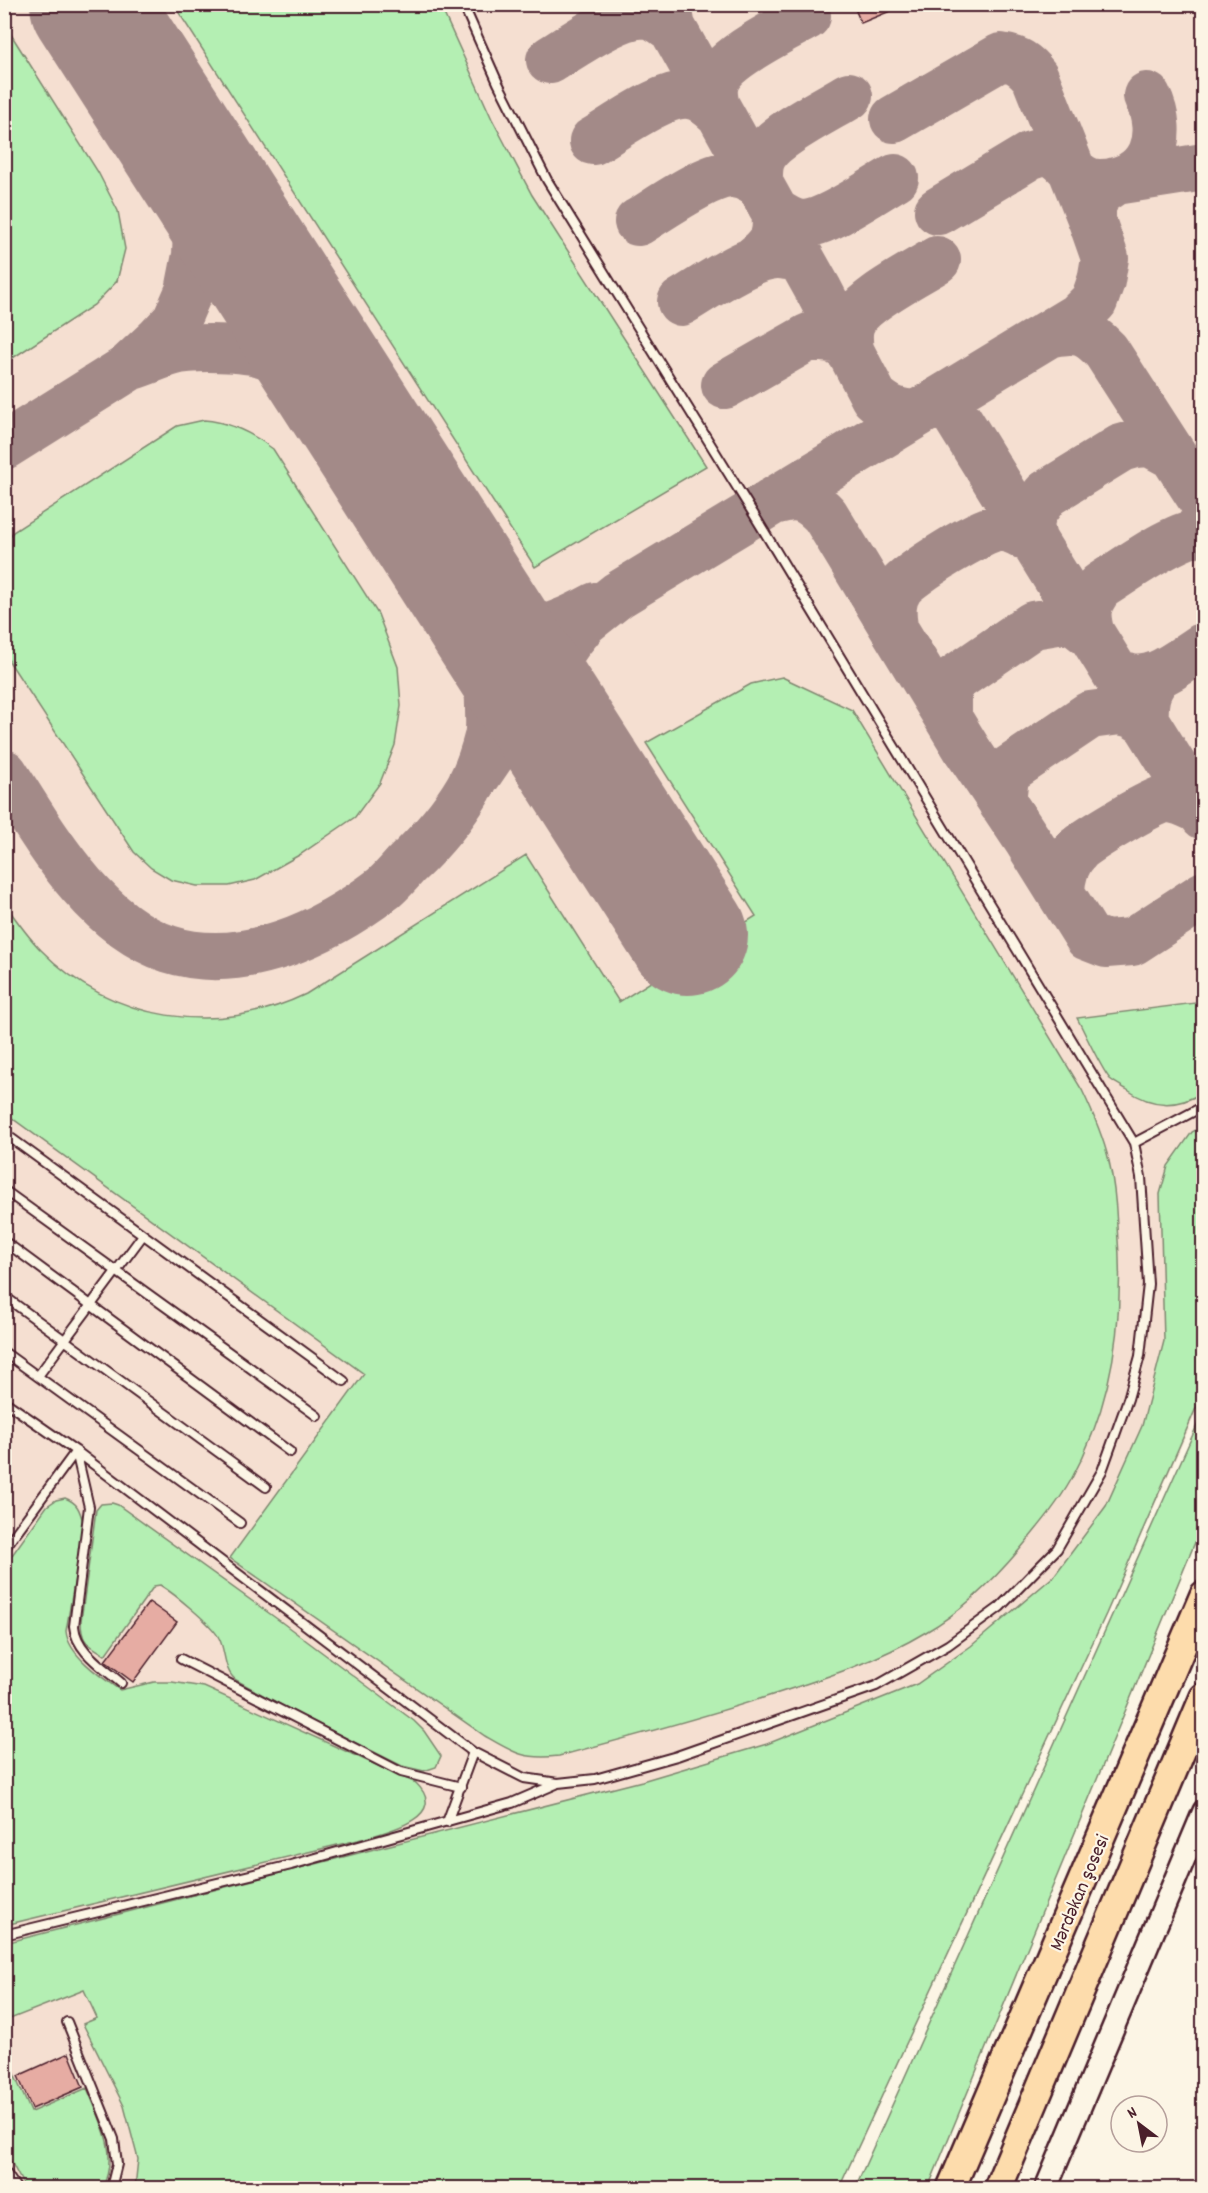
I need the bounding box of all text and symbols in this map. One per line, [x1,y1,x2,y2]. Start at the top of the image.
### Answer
street label: Mərdəkan şosesi [1044,1830,1118,1956]
north arrow [1109,2094,1169,2154]
text: N [1123,2102,1142,2125]

